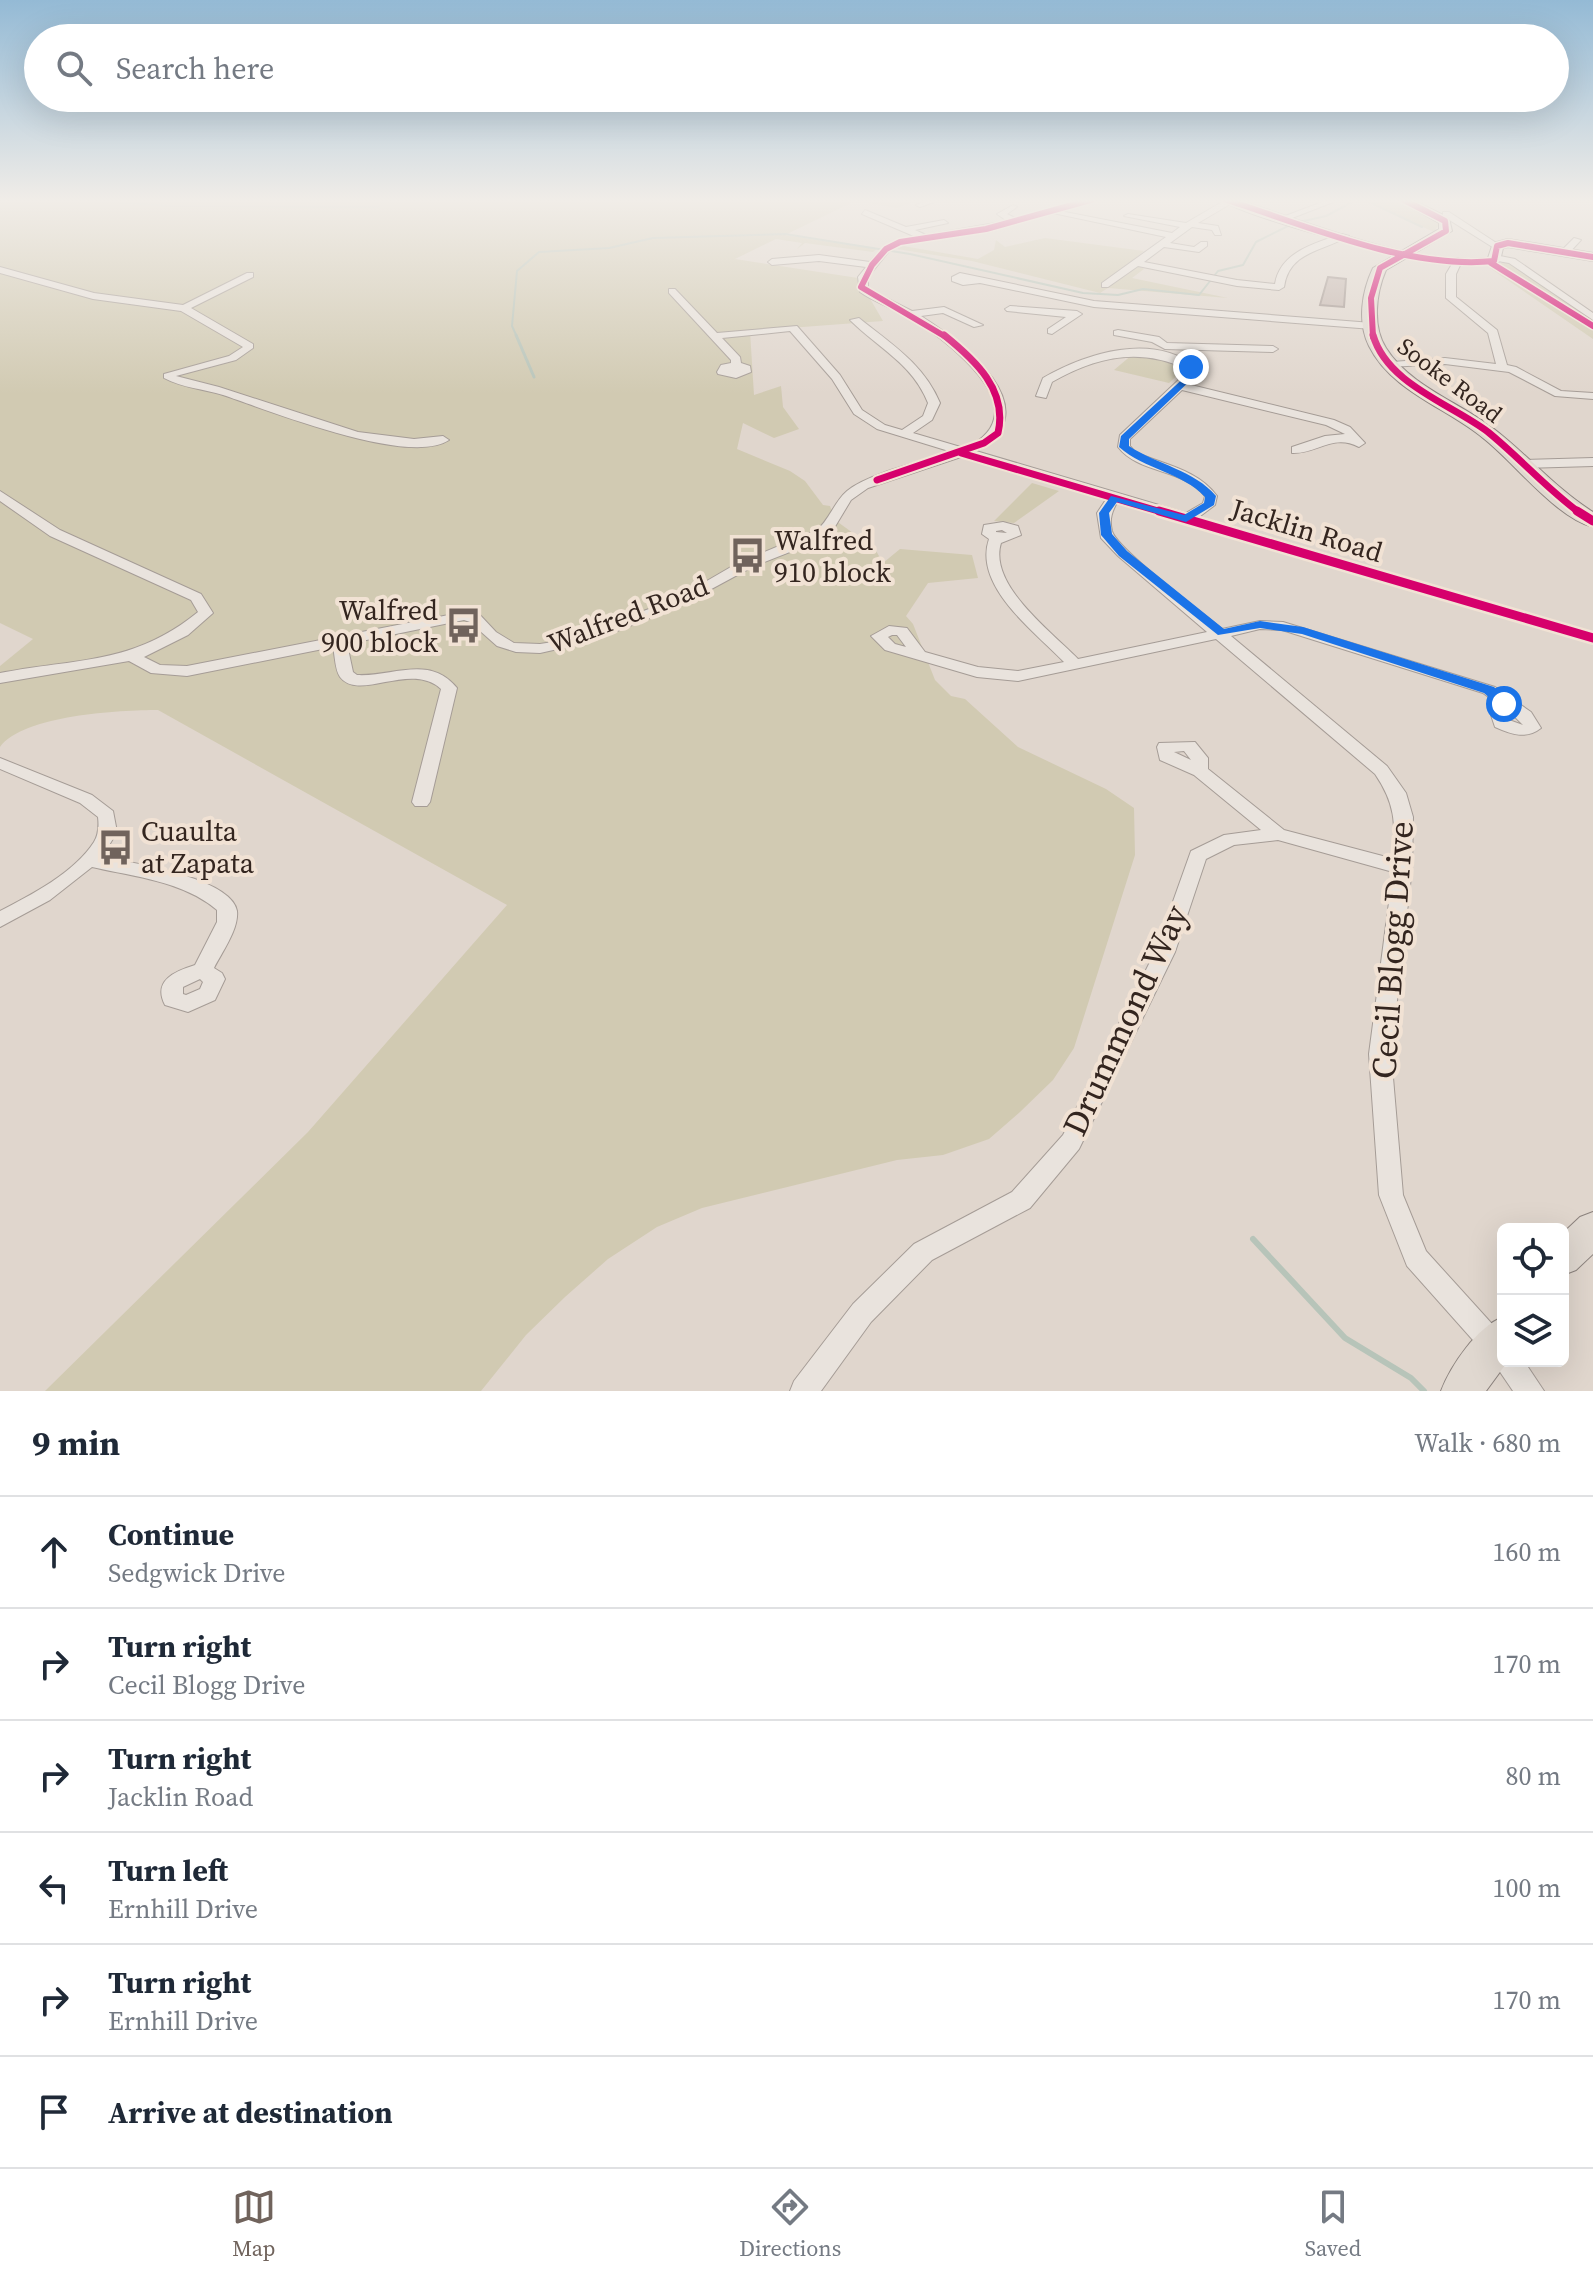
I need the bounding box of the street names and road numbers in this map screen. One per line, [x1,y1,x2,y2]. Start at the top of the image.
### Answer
street label: Sooke Road [1391,330,1509,431]
street label: Jacklin Road [1226,489,1387,571]
street label: Walfred Road [542,566,714,662]
street label: Cecil Blogg Drive [1360,820,1424,1080]
street label: Drummond Way [1051,897,1199,1143]

